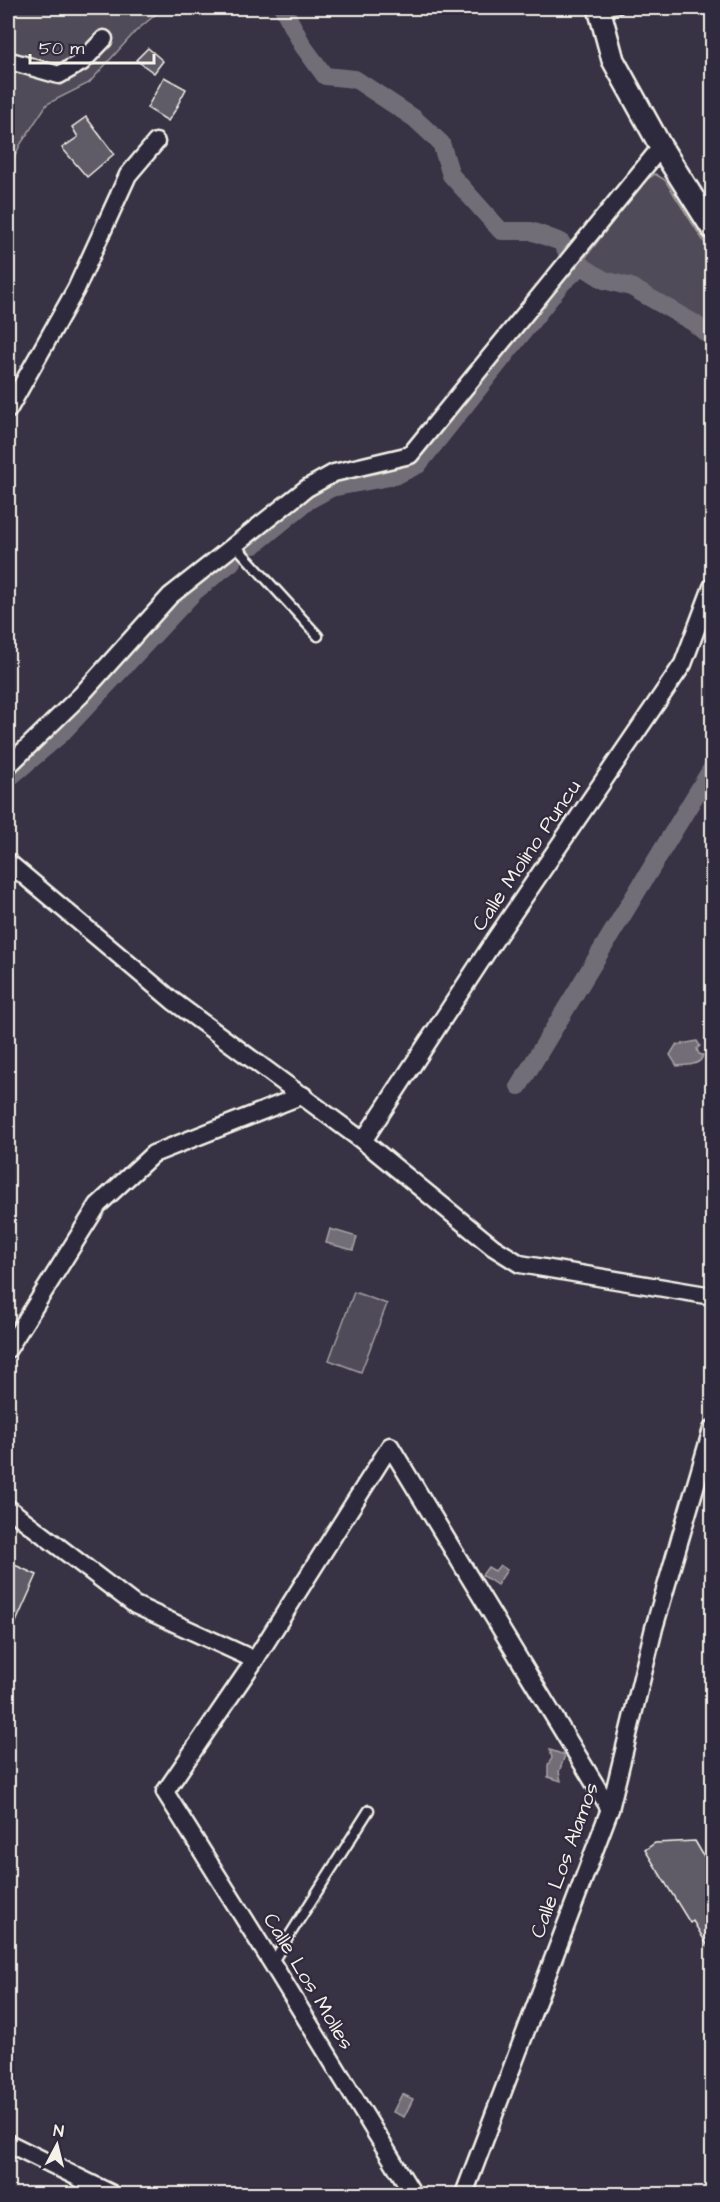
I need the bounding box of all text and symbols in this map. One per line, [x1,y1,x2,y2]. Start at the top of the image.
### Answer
scale bar [30,27,154,65]
text: 50 m [39,36,84,61]
street label: Calle Molino Puncu [465,774,588,937]
street label: Calle Los Alamos [523,1778,606,1942]
street label: Calle Los Molles [256,1907,361,2055]
north arrow [27,2115,87,2175]
text: N [52,2120,65,2143]

